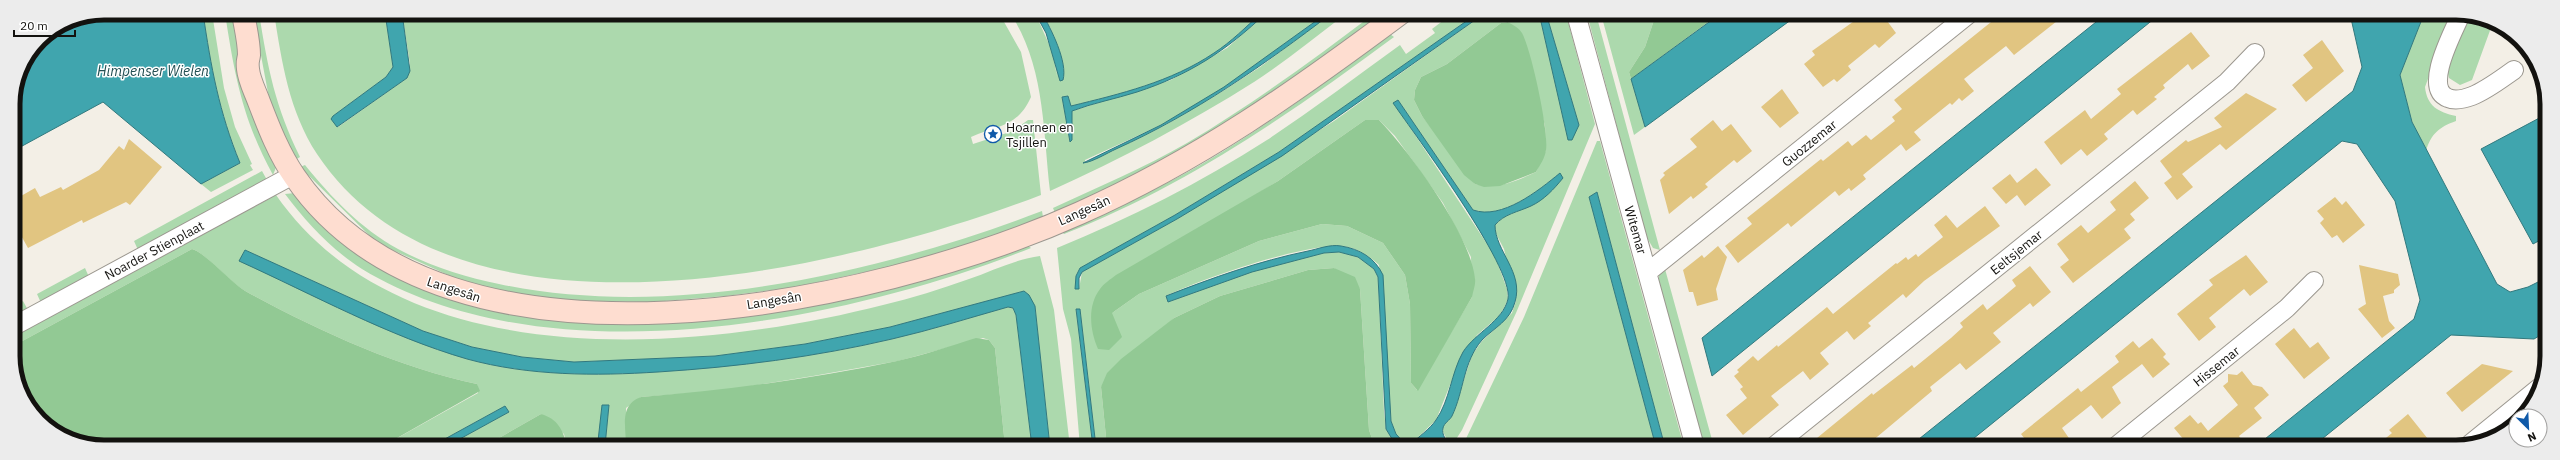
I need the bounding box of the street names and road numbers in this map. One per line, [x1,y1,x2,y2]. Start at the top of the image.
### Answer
street label: Guozzemar [1778,116,1840,171]
street label: Langesân [1055,191,1113,229]
street label: Witemar [1621,204,1651,257]
street label: Noarder Stienplaat [102,217,207,284]
street label: Eeltsjemar [1987,226,2046,279]
street label: Langesân [425,273,483,306]
street label: Langesân [745,288,803,313]
street label: Hissemar [2190,342,2243,390]

